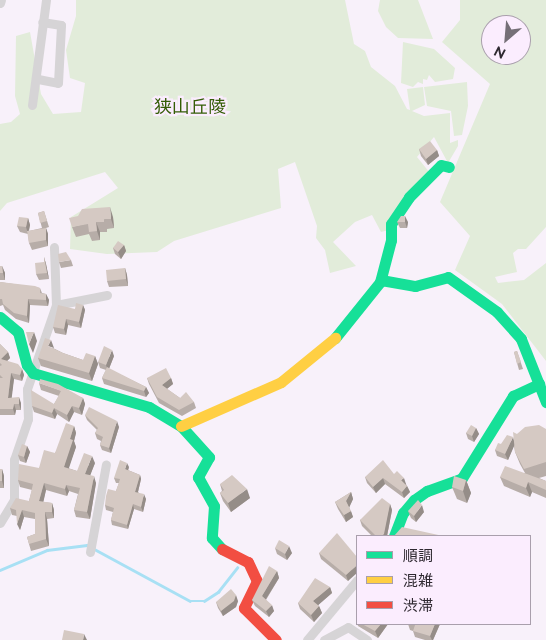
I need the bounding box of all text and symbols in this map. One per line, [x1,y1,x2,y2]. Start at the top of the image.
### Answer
north arrow [481,15,531,65]
text: N [491,43,508,62]
park label: 狭山丘陵 [154,96,226,118]
legend [356,535,531,625]
text: 順調 [403,547,433,565]
text: 混雑 [403,572,433,590]
text: 渋滞 [403,597,433,615]

